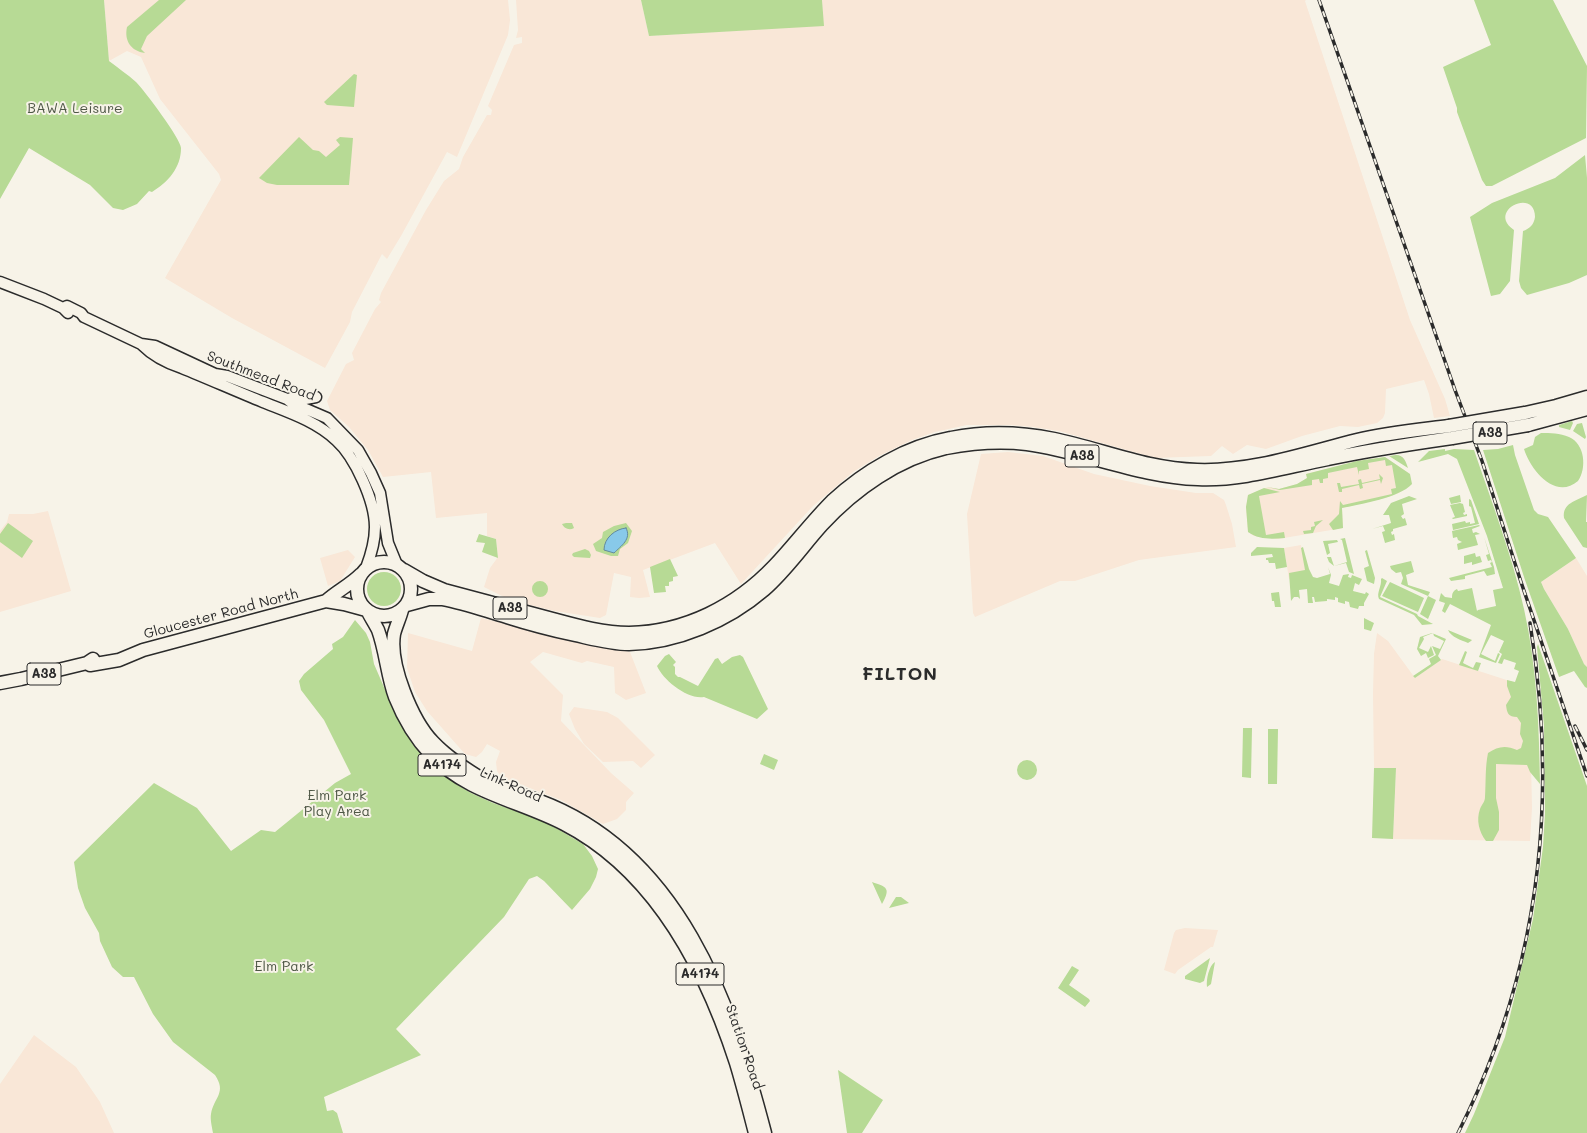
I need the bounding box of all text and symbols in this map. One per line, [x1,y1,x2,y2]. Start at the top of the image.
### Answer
park label: BAWA Leisure [27,101,123,117]
street label: Southmead Road [204,348,318,404]
road number: A38 [1473,422,1507,444]
road number: A38 [1065,445,1099,467]
street label: Gloucester Road North [142,585,300,643]
road number: A38 [493,597,527,619]
road number: A38 [27,663,61,685]
district label: FILTON [862,663,938,685]
road number: A4174 [418,754,466,776]
street label: Link Road [477,764,545,806]
park label: Elm Park Play Area [304,788,370,820]
park label: Elm Park [255,959,313,975]
road number: A4174 [676,963,724,985]
street label: Station Road [722,1002,766,1092]

